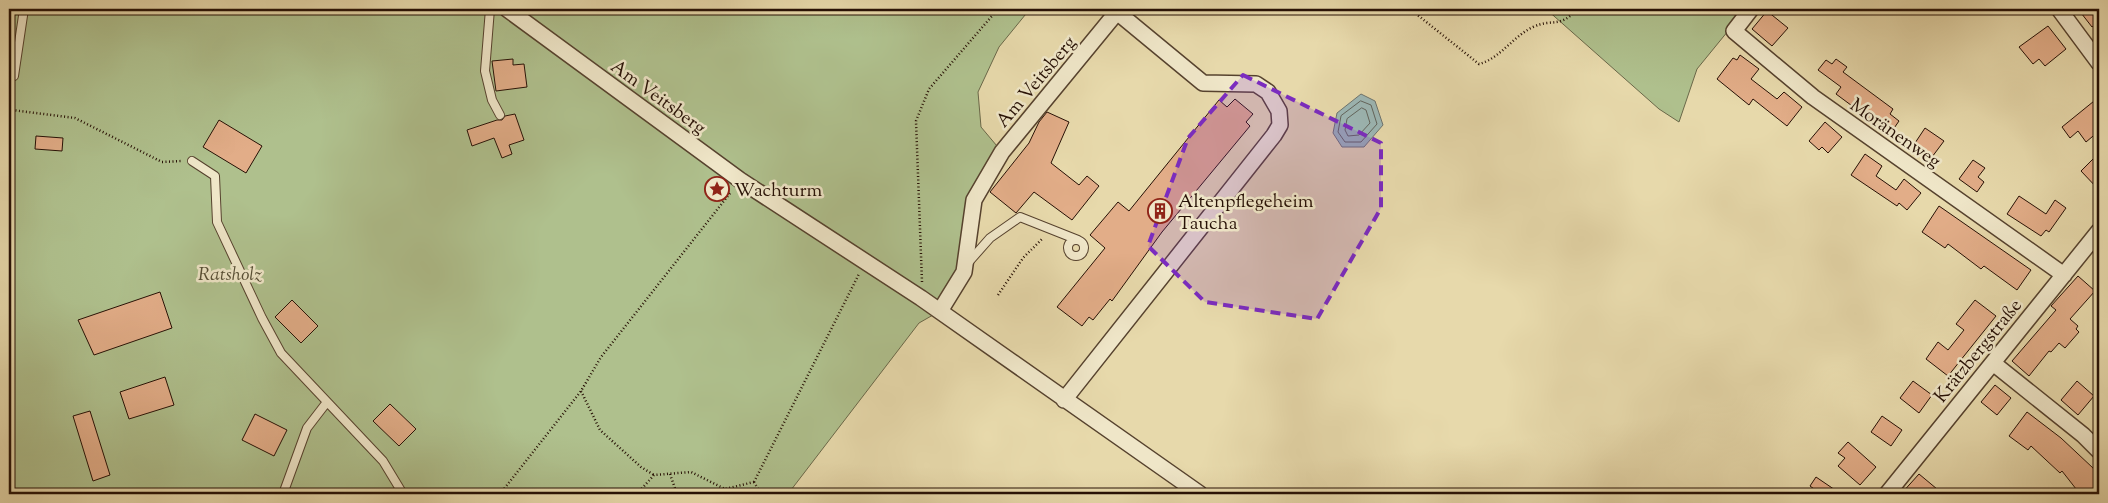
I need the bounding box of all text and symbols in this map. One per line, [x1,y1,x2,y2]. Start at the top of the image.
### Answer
street label: Am Veitsberg [991,31,1083,134]
street label: Am Veitsberg [604,54,711,142]
street label: Moränenweg [1843,93,1946,175]
place icon: Wachturm [704,176,730,202]
place label: Wachturm [734,178,823,205]
place label: Altenpflegeheim Taucha [1178,189,1314,238]
building icon: Altenpflegeheim Taucha [1147,198,1173,224]
park label: Ratsholz [198,262,262,289]
street label: Krätzbergstraße [1929,294,2029,409]

